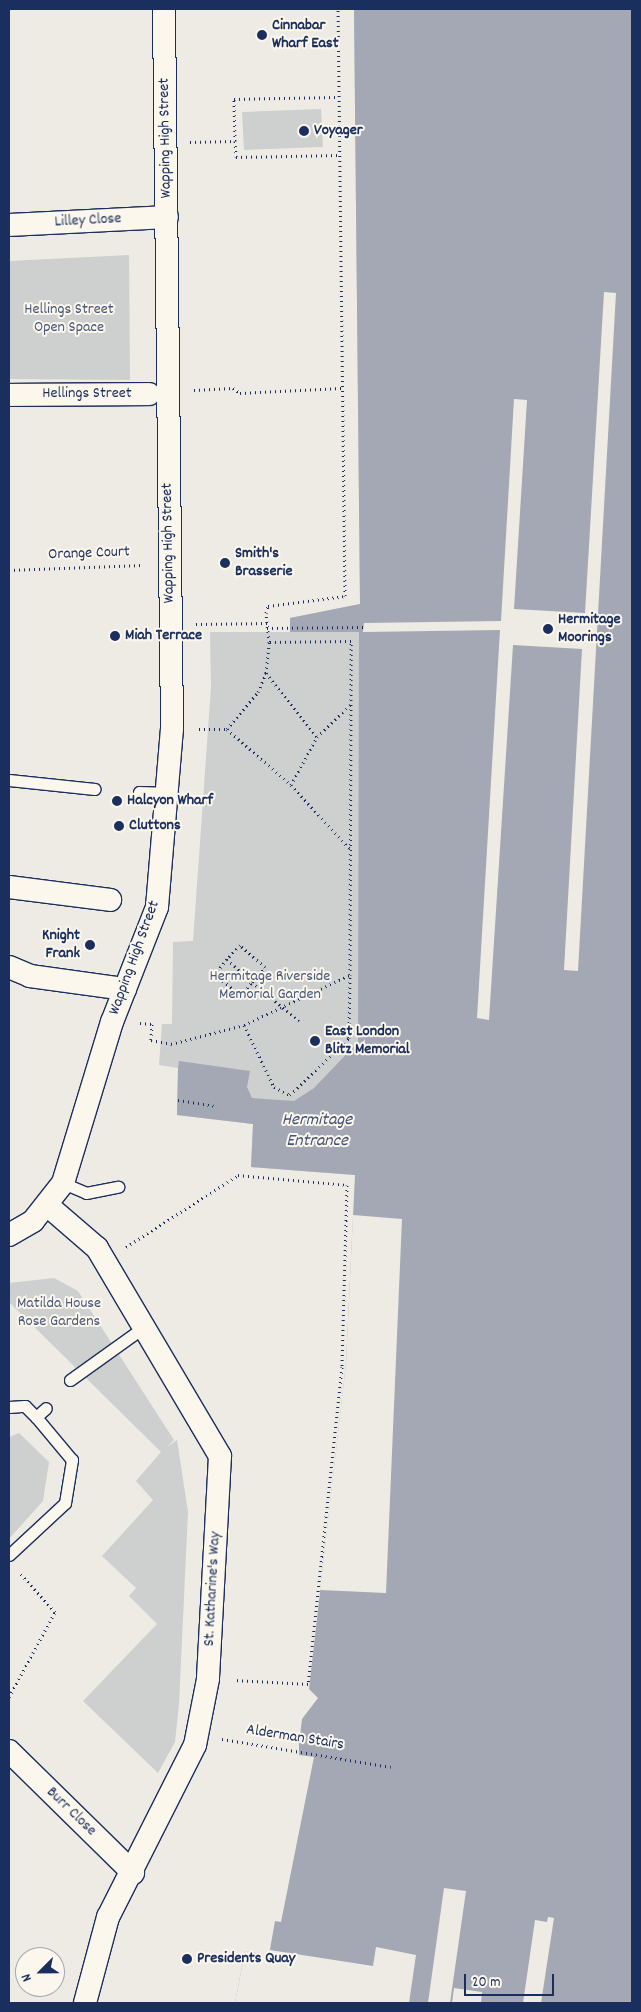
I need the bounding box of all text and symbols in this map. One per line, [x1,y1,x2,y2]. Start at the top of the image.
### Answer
place label: Cinnabar Wharf East [272,16,339,54]
marker: Cinnabar Wharf East [256,29,268,41]
street label: Wapping High Street [155,78,177,198]
place label: Voyager [314,121,363,141]
marker: Voyager [298,125,310,137]
street label: Lilley Close [54,210,122,232]
park label: Hellings Street Open Space [24,300,114,338]
street label: Hellings Street [42,384,132,404]
street label: Wapping High Street [158,483,180,603]
street label: Orange Court [48,543,130,565]
place label: Smith's Brasserie [235,544,292,582]
marker: Smith's Brasserie [219,557,231,569]
place label: Hermitage Moorings [558,610,621,648]
marker: Hermitage Moorings [542,623,554,635]
place label: Miah Terrace [125,626,202,646]
marker: Miah Terrace [109,630,121,642]
place label: Halcyon Wharf [127,791,213,811]
marker: Halcyon Wharf [111,795,123,807]
place label: Cluttons [129,816,181,836]
marker: Cluttons [113,820,125,832]
street label: Wapping High Street [105,898,165,1018]
place label: Knight Frank [42,926,80,964]
marker: Knight Frank [84,939,96,951]
park label: Hermitage Riverside Memorial Garden [210,967,330,1005]
place label: East London Blitz Memorial [325,1022,410,1060]
marker: East London Blitz Memorial [309,1035,321,1047]
water label: Hermitage Entrance [282,1111,352,1154]
park label: Matilda House Rose Gardens [17,1294,101,1332]
street label: St. Katharine's Way [200,1531,226,1647]
street label: Alderman Stairs [245,1721,345,1755]
street label: Burr Close [42,1783,100,1841]
north arrow [15,1947,65,1997]
place label: Presidents Quay [197,1949,295,1969]
marker: Presidents Quay [181,1953,193,1965]
scale bar [466,1964,556,1996]
text: N [17,1970,38,1985]
text: 20 m [472,1972,500,1994]

